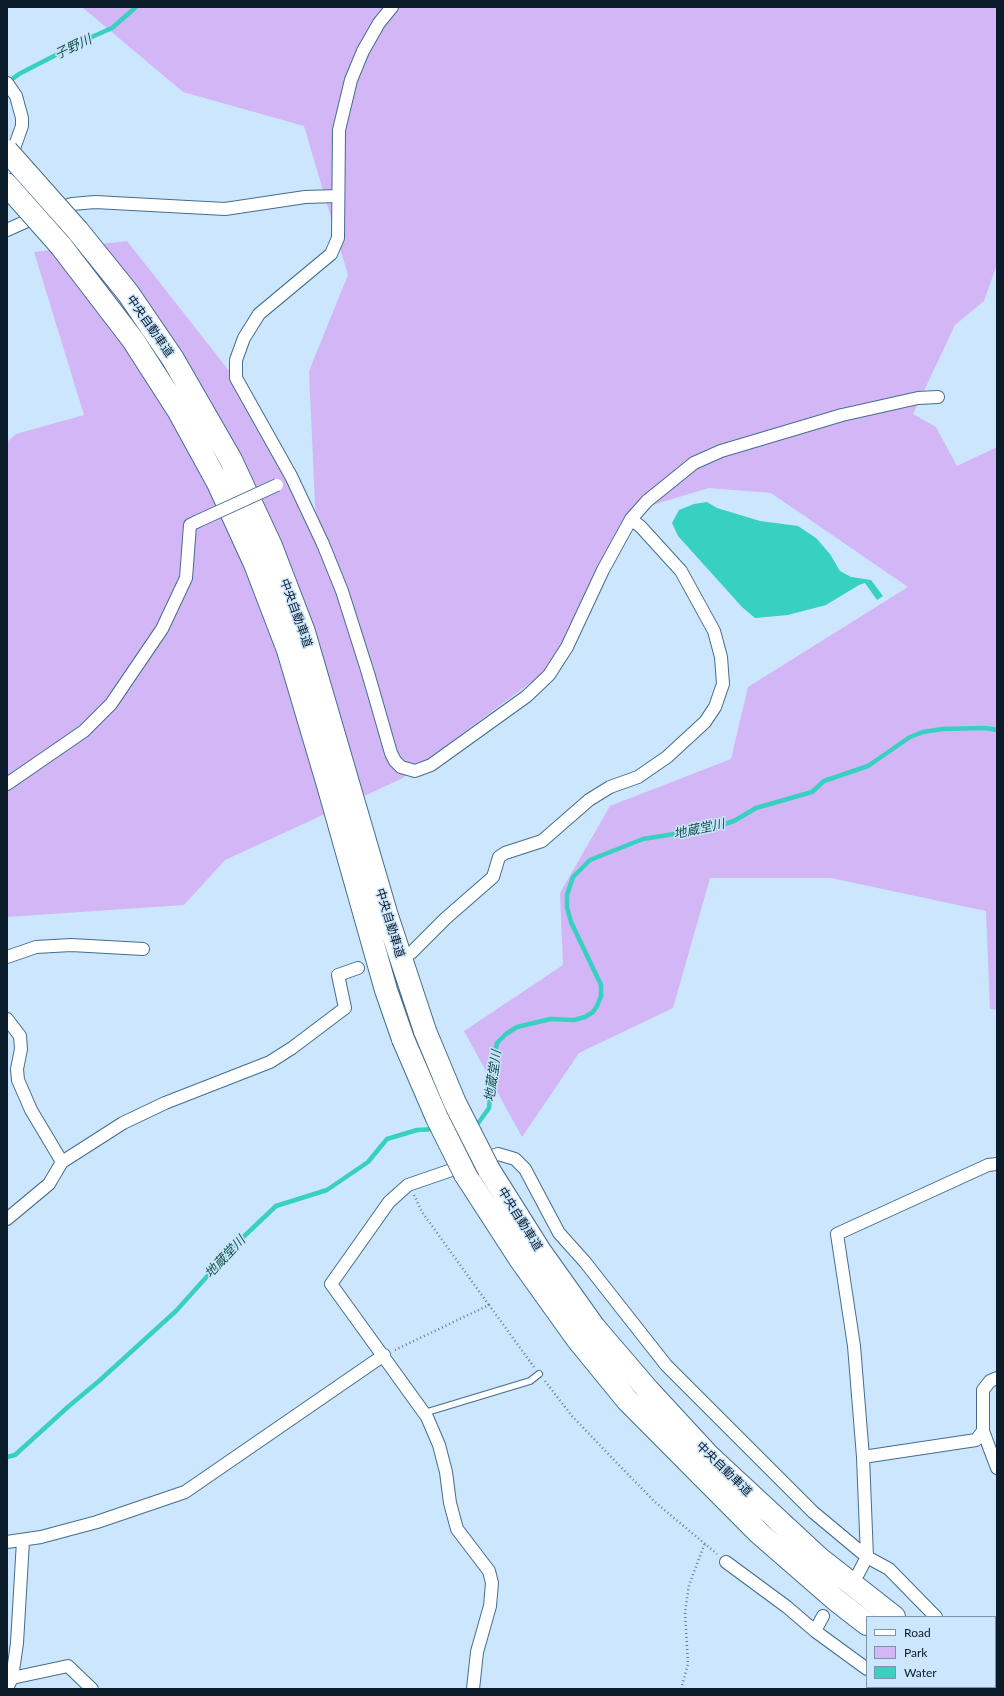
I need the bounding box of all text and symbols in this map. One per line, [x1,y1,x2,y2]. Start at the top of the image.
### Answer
water label: 子野川 [52,31,94,63]
street label: 中央自動車道 [123,292,177,360]
street label: 中央自動車道 [277,577,315,649]
water label: 地蔵堂川 [672,816,726,842]
street label: 中央自動車道 [373,886,407,960]
water label: 地蔵堂川 [482,1049,504,1103]
street label: 中央自動車道 [495,1185,545,1253]
water label: 地蔵堂川 [202,1233,248,1281]
street label: 中央自動車道 [693,1439,755,1499]
legend [866,1616,996,1688]
text: Road [904,1625,931,1640]
text: Park [904,1645,927,1660]
text: Water [904,1665,937,1680]

